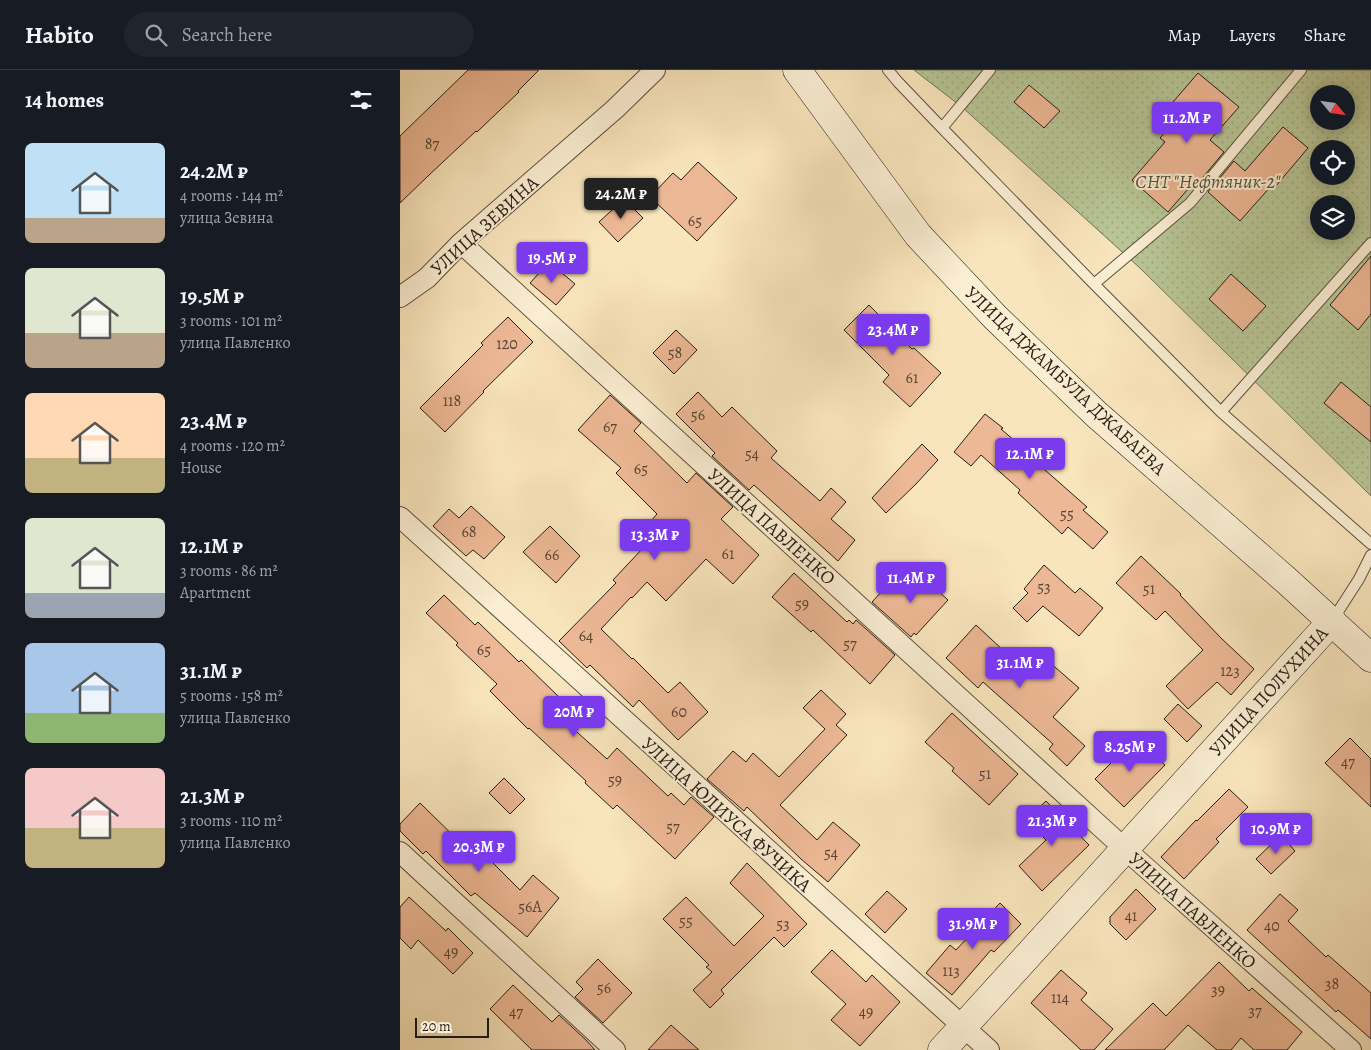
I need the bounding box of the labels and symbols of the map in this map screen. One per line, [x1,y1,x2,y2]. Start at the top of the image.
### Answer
north arrow [1310,85,1355,130]
pin: 11.2M ₽ [1141,102,1233,144]
house number: 87 [425,133,440,155]
park label: СНТ "Нефтяник-2" [1135,169,1281,195]
street label: УЛИЦА ЗЕВИНА [425,170,545,281]
pin: 24.2M ₽ [575,178,667,220]
house number: 65 [688,210,702,232]
pin: 19.5M ₽ [506,242,598,284]
street label: УЛИЦА ДЖАМБУЛА ДЖАБАЕВА [959,280,1172,482]
pin: 23.4M ₽ [847,314,939,356]
house number: 120 [496,333,518,355]
house number: 58 [668,342,682,364]
house number: 61 [906,367,919,389]
house number: 118 [443,390,461,412]
house number: 56 [691,404,705,426]
house number: 67 [603,416,617,438]
pin: 12.1M ₽ [984,438,1076,480]
house number: 54 [745,443,759,465]
house number: 65 [634,458,648,480]
street label: УЛИЦА ПАВЛЕНКО [702,462,841,591]
house number: 55 [1060,503,1074,525]
pin: 13.3M ₽ [609,518,701,561]
house number: 68 [461,521,477,543]
house number: 61 [722,543,735,565]
house number: 66 [545,544,559,566]
pin: 11.4M ₽ [865,562,957,604]
house number: 53 [1037,576,1051,598]
house number: 51 [1143,578,1156,600]
house number: 59 [795,593,809,615]
street label: УЛИЦА ПОЛУХИНА [1203,620,1335,762]
house number: 64 [579,625,593,647]
house number: 57 [843,633,857,655]
house number: 65 [477,639,491,661]
pin: 31.1M ₽ [974,646,1066,689]
house number: 123 [1220,660,1240,682]
pin: 20M ₽ [539,696,609,738]
house number: 60 [671,701,687,723]
pin: 8.25M ₽ [1084,730,1176,773]
street label: УЛИЦА ЮЛИУСА ФУЧИКА [636,731,818,899]
house number: 47 [1341,751,1355,773]
house number: 51 [979,763,992,785]
house number: 59 [608,769,622,791]
pin: 21.3M ₽ [1006,804,1098,847]
pin: 10.9M ₽ [1230,812,1322,855]
house number: 57 [666,816,680,838]
pin: 20.3M ₽ [433,830,525,873]
house number: 54 [824,842,838,864]
street label: УЛИЦА ПАВЛЕНКО [1123,846,1262,975]
house number: 56А [518,896,542,918]
house number: 41 [1125,905,1138,927]
pin: 31.9M ₽ [927,908,1019,950]
house number: 55 [679,910,693,932]
house number: 53 [776,913,790,935]
house number: 40 [1264,915,1280,937]
house number: 49 [444,941,458,963]
house number: 113 [942,960,960,982]
house number: 38 [1325,973,1339,995]
house number: 56 [597,977,611,999]
house number: 39 [1211,979,1225,1001]
house number: 114 [1051,987,1069,1009]
house number: 37 [1248,1000,1262,1022]
house number: 47 [509,1001,523,1023]
house number: 49 [859,1001,873,1023]
scale bar [415,1015,489,1038]

